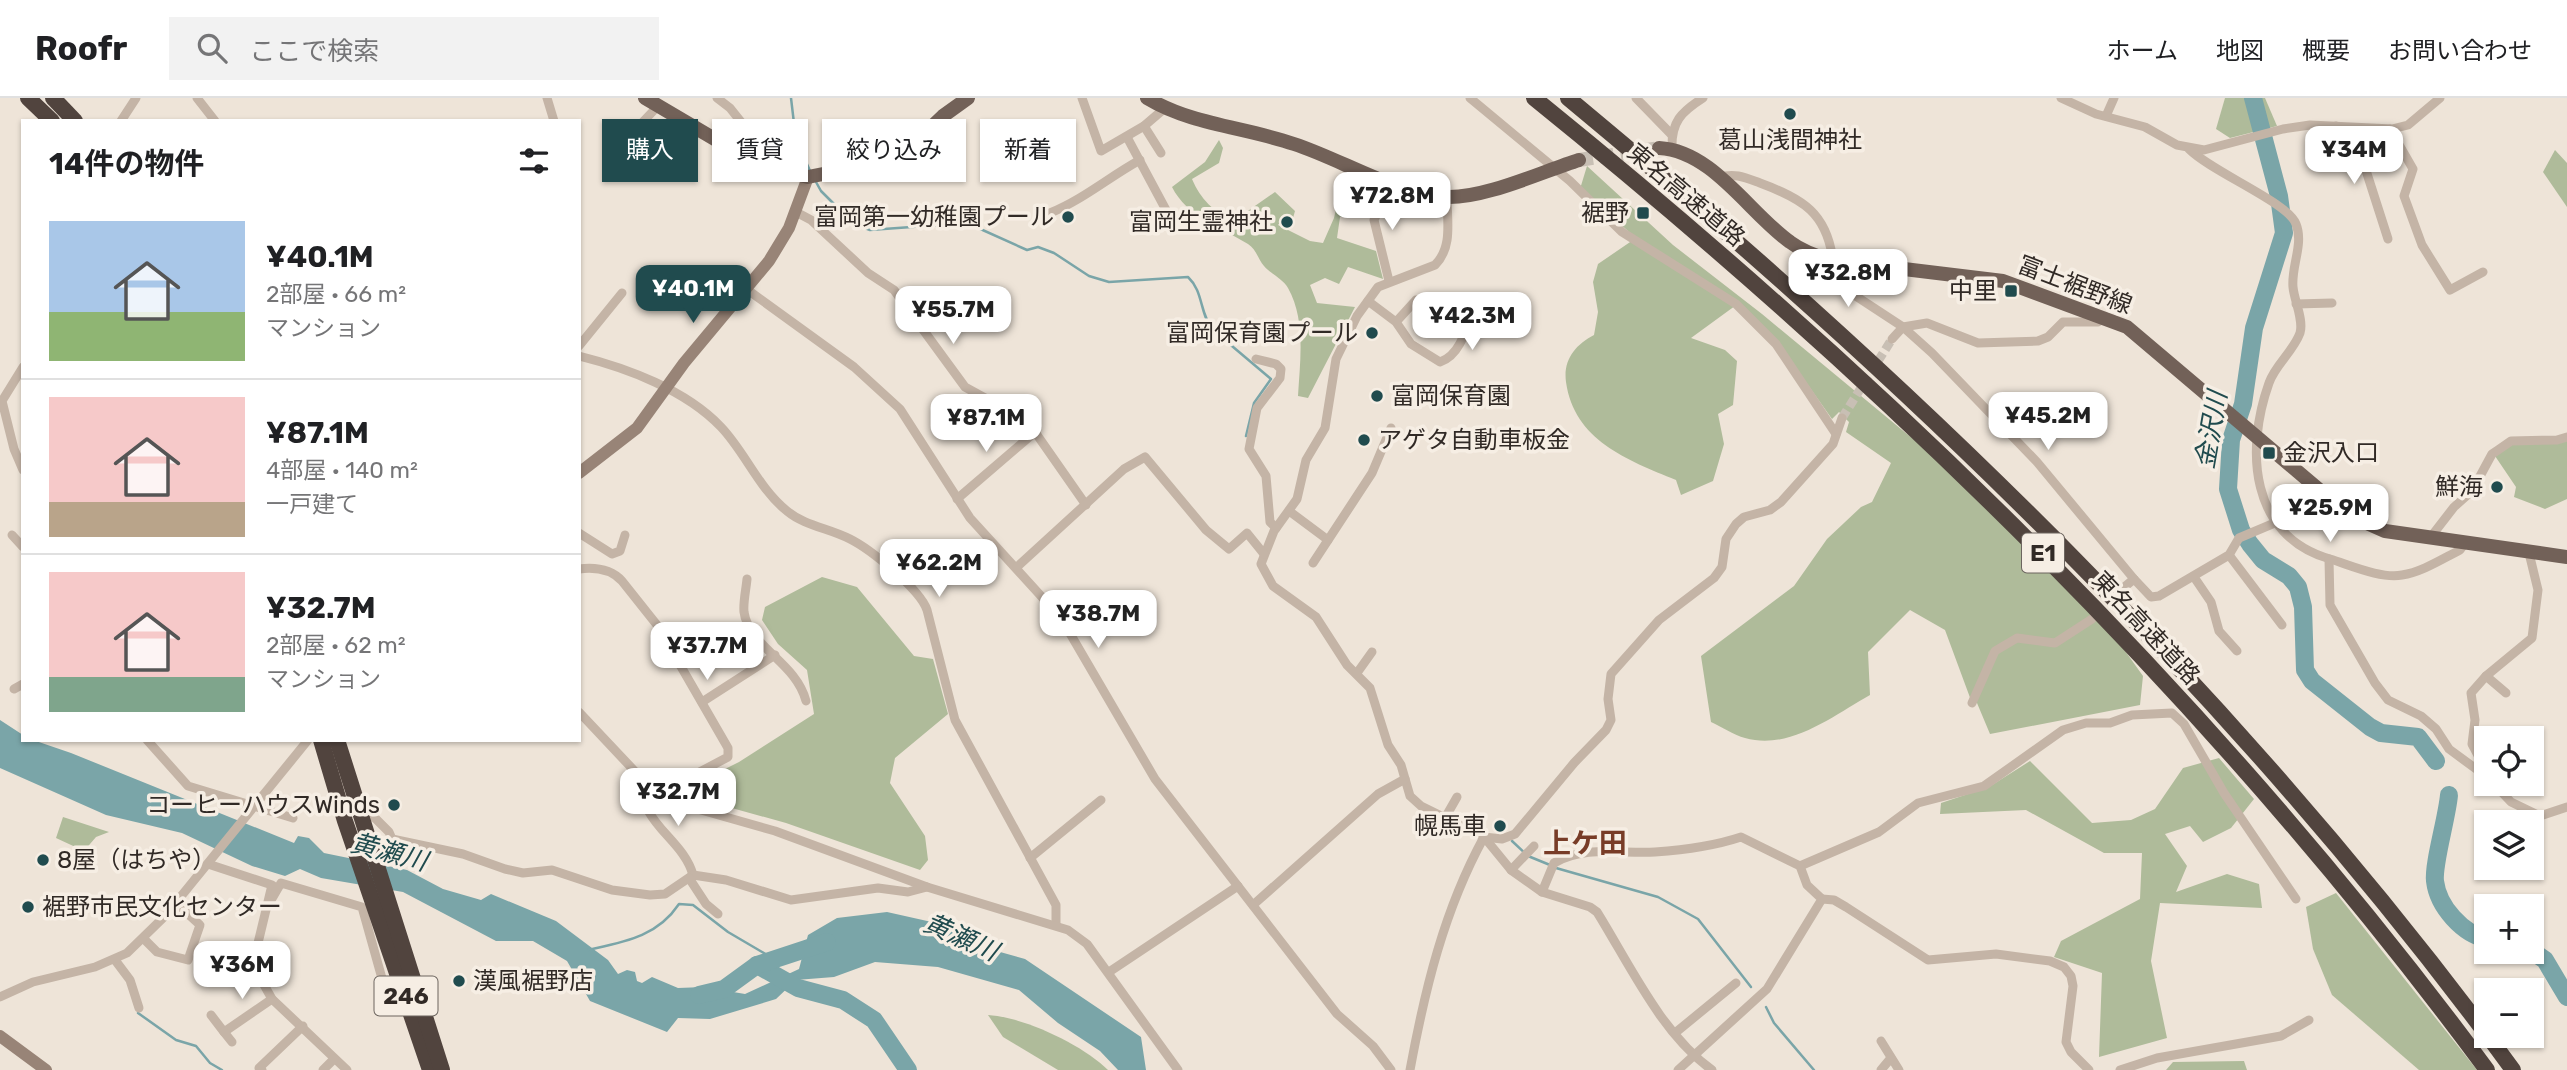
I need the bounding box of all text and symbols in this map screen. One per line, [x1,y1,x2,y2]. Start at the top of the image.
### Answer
search box [169,17,659,80]
text: Roofr [35,29,127,68]
icon: search [193,29,231,67]
text: ここで検索 [249,36,379,67]
text: ホーム [2107,37,2178,65]
text: 地図 [2216,37,2264,65]
text: 概要 [2302,37,2350,65]
text: お問い合わせ [2388,37,2532,65]
marker: 葛山浅間神社 [1782,106,1798,122]
chip: 購入 [602,119,698,182]
chip: 賃貸 [712,119,808,182]
chip: 絞り込み [822,119,966,182]
chip: 新着 [980,119,1076,182]
place label: 葛山浅間神社 [1718,126,1862,154]
pin: ¥34M [2313,126,2395,186]
text: ¥34M [2321,135,2387,163]
street label: 東名高速道路 [1622,138,1750,252]
icon: filters [515,142,553,180]
text: 14件の物件 [49,146,204,182]
pin: ¥72.8M [1335,172,1449,232]
text: ¥72.8M [1349,181,1435,209]
place label: 裾野 [1581,199,1629,227]
place label: 富岡第一幼稚園プール [814,203,1054,231]
marker: 裾野 [1635,205,1651,221]
place label: 富岡生霊神社 [1129,208,1273,236]
marker: 富岡第一幼稚園プール [1060,209,1076,225]
marker: 富岡生霊神社 [1279,214,1295,230]
text: ¥40.1M [266,239,374,275]
icon: home [105,249,189,333]
pin: ¥32.8M [1791,250,1905,309]
street label: 富士裾野線 [2014,250,2136,320]
text: ¥32.8M [1805,258,1892,286]
pin: ¥40.1M [636,266,750,325]
text: ¥40.1M [652,274,734,302]
place label: 中里 [1949,277,1997,305]
text: 2部屋 · 66 m² [266,280,406,308]
marker: 中里 [2003,283,2019,299]
pin: ¥55.7M [896,286,1010,346]
pin: ¥42.3M [1415,292,1529,352]
text: ¥55.7M [911,295,995,323]
text: ¥42.3M [1428,301,1516,329]
text: マンション [266,314,381,342]
place label: 富岡保育園プール [1166,319,1358,347]
marker: 富岡保育園プール [1364,325,1380,341]
place label: 富岡保育園 [1391,382,1511,410]
water label: 金沢川 [2189,386,2234,471]
marker: 富岡保育園 [1369,388,1385,404]
pin: ¥45.2M [1991,392,2105,452]
pin: ¥87.1M [929,394,1043,454]
text: ¥45.2M [2005,401,2091,429]
text: ¥87.1M [947,403,1025,431]
text: ¥87.1M [266,415,369,451]
icon: home [105,425,189,509]
place label: アゲタ自動車板金 [1378,426,1570,454]
marker: アゲタ自動車板金 [1356,432,1372,448]
place label: 金沢入口 [2283,439,2379,467]
marker: 金沢入口 [2261,445,2277,461]
text: 4部屋 · 140 m² [266,456,418,484]
place label: 鮮海 [2435,473,2483,501]
marker: 鮮海 [2489,479,2505,495]
pin: ¥25.9M [2273,484,2387,544]
text: 一戸建て [266,490,358,518]
text: ¥25.9M [2288,493,2372,521]
road number: E1 [2022,534,2064,573]
pin: ¥62.2M [882,540,996,599]
text: ¥62.2M [896,548,982,576]
street label: 東名高速道路 [2087,566,2205,690]
text: ¥32.7M [266,590,376,626]
pin: ¥38.7M [1041,590,1155,650]
text: ¥38.7M [1056,599,1140,627]
icon: home [105,600,189,684]
pin: ¥37.7M [650,622,764,682]
text: 2部屋 · 62 m² [266,631,406,659]
text: ¥37.7M [667,631,747,659]
text: マンション [266,665,381,693]
map controls [2474,726,2544,1048]
button: locate [2474,726,2544,796]
pin: ¥32.7M [621,768,735,828]
text: ¥32.7M [636,777,720,805]
place label: コーヒーハウスWinds [146,791,380,819]
marker: コーヒーハウスWinds [386,797,402,813]
button: layers [2474,810,2544,880]
place label: 幌馬車 [1414,812,1486,840]
marker: 幌馬車 [1492,818,1508,834]
water label: 黄瀬川 [347,827,433,878]
district label: 上ケ田 [1543,827,1627,860]
place label: 8屋（はちや） [57,846,216,874]
marker: 8屋（はちや） [35,852,51,868]
place label: 裾野市民文化センター [42,893,282,921]
button: + [2474,894,2544,964]
marker: 裾野市民文化センター [20,899,36,915]
water label: 黄瀬川 [919,907,1005,969]
pin: ¥36M [201,942,283,1001]
text: ¥36M [209,950,275,978]
place label: 漢風裾野店 [473,967,593,995]
marker: 漢風裾野店 [451,973,467,989]
road number: 246 [374,976,438,1015]
button: − [2474,978,2544,1048]

